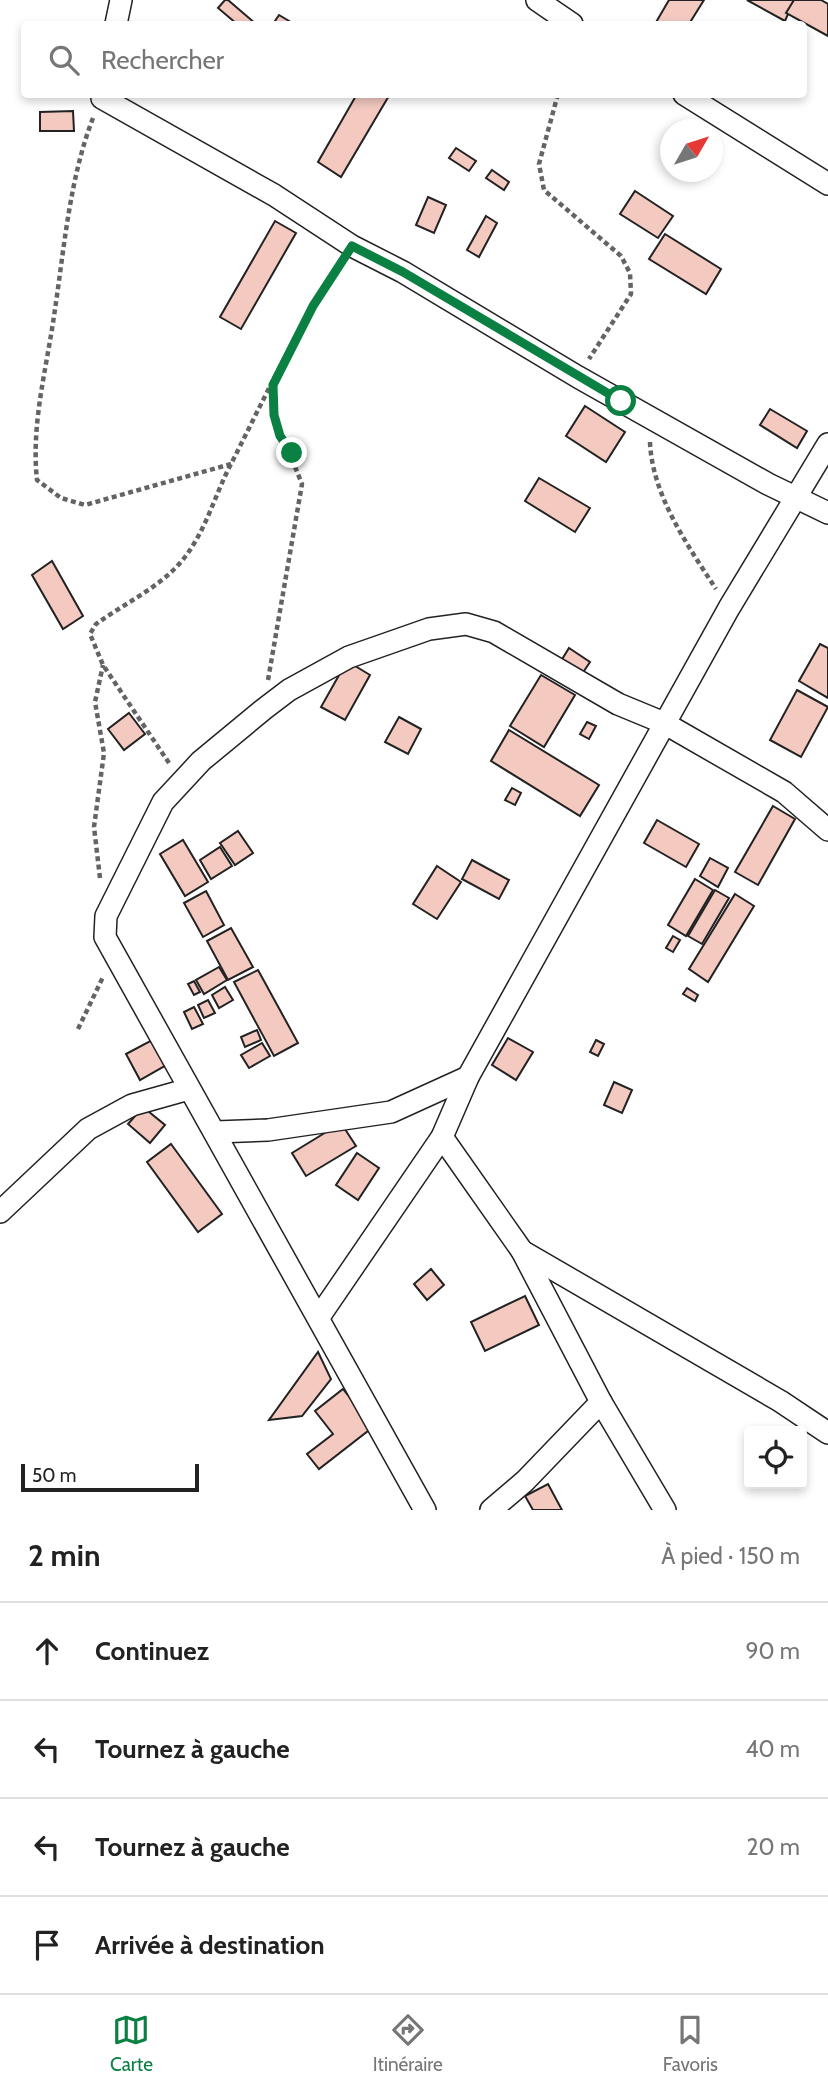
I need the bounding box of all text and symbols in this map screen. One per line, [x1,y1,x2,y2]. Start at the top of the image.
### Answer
search box [21,21,807,98]
icon: search [45,41,83,79]
text: Rechercher [101,44,224,76]
north arrow [660,119,723,182]
route start [605,385,636,416]
route end [276,437,307,468]
map controls [744,1426,807,1489]
button: locate [744,1426,807,1489]
scale bar [21,1461,200,1493]
text: 50 m [32,1464,76,1487]
text: 2 min [28,1537,100,1574]
text: À pied · 150 m [661,1542,800,1570]
icon: ahead [28,1632,66,1670]
text: Continuez [95,1635,209,1667]
text: 90 m [746,1637,800,1665]
icon: left [28,1730,66,1768]
text: Tournez à gauche [95,1733,290,1765]
text: 40 m [745,1735,800,1763]
icon: left [28,1828,66,1866]
text: Tournez à gauche [95,1831,290,1863]
text: 20 m [747,1833,800,1861]
icon: arrive [28,1926,66,1964]
text: Arrivée à destination [95,1929,325,1961]
tab: Carte [110,2011,153,2076]
tab: Itinéraire [373,2011,443,2076]
tab: Favoris [663,2011,718,2076]

